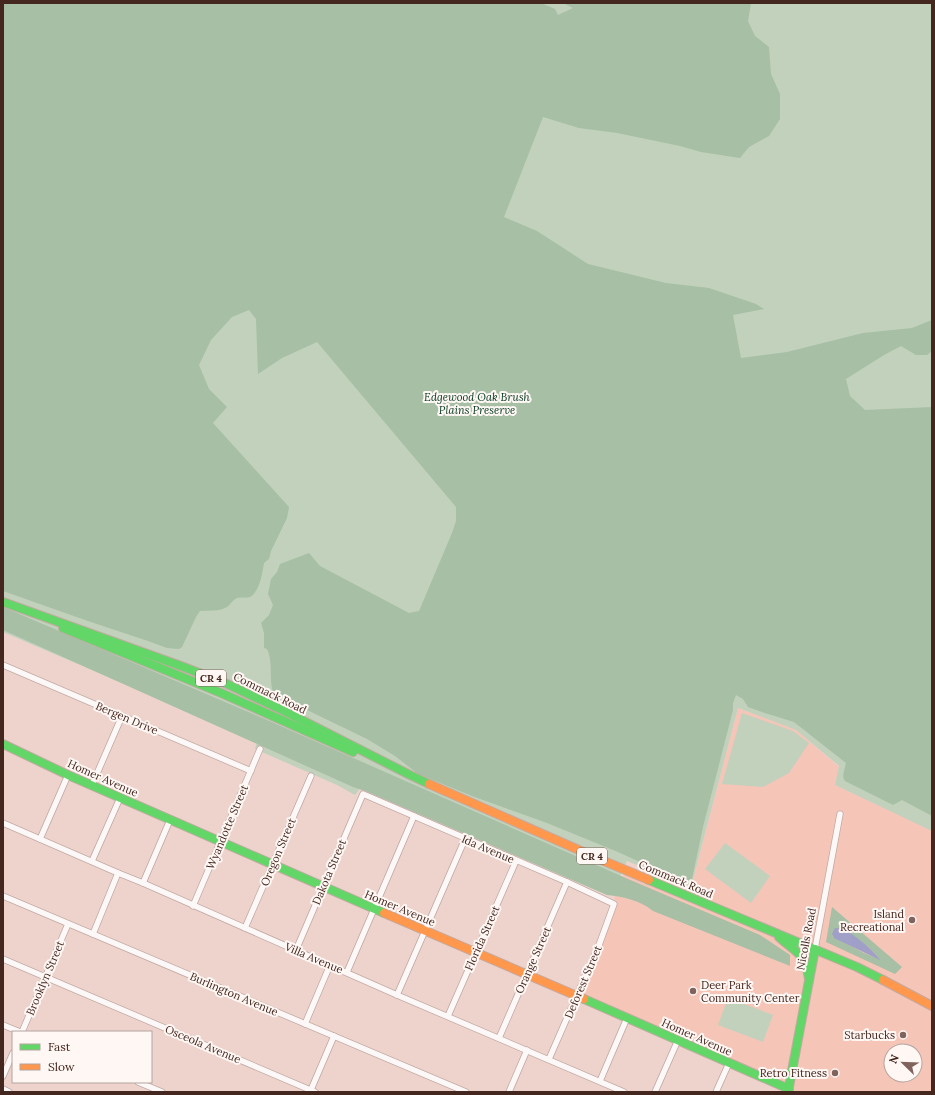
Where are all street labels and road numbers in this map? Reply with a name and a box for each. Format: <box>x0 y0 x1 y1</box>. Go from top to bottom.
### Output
street label: Commack Road <box>231 669 309 717</box>
road number: CR 4 <box>196 670 226 686</box>
street label: Bergen Drive <box>94 699 160 737</box>
street label: Homer Avenue <box>66 756 140 800</box>
street label: Wyandotte Street <box>203 782 251 871</box>
street label: Oregon Street <box>257 815 299 888</box>
street label: Ida Avenue <box>460 832 517 866</box>
street label: Dakota Street <box>309 836 349 907</box>
road number: CR 4 <box>577 848 607 864</box>
street label: Commack Road <box>637 857 716 901</box>
street label: Homer Avenue <box>362 887 438 929</box>
street label: Florida Street <box>461 903 503 973</box>
street label: Nicolls Road <box>793 906 819 971</box>
street label: Orange Street <box>512 924 554 996</box>
street label: Brooklyn Street <box>23 938 67 1017</box>
street label: Villa Avenue <box>282 939 345 977</box>
street label: Deforest Street <box>561 943 605 1021</box>
street label: Burlington Avenue <box>188 969 280 1019</box>
street label: Homer Avenue <box>660 1015 734 1059</box>
street label: Osceola Avenue <box>163 1022 243 1066</box>

